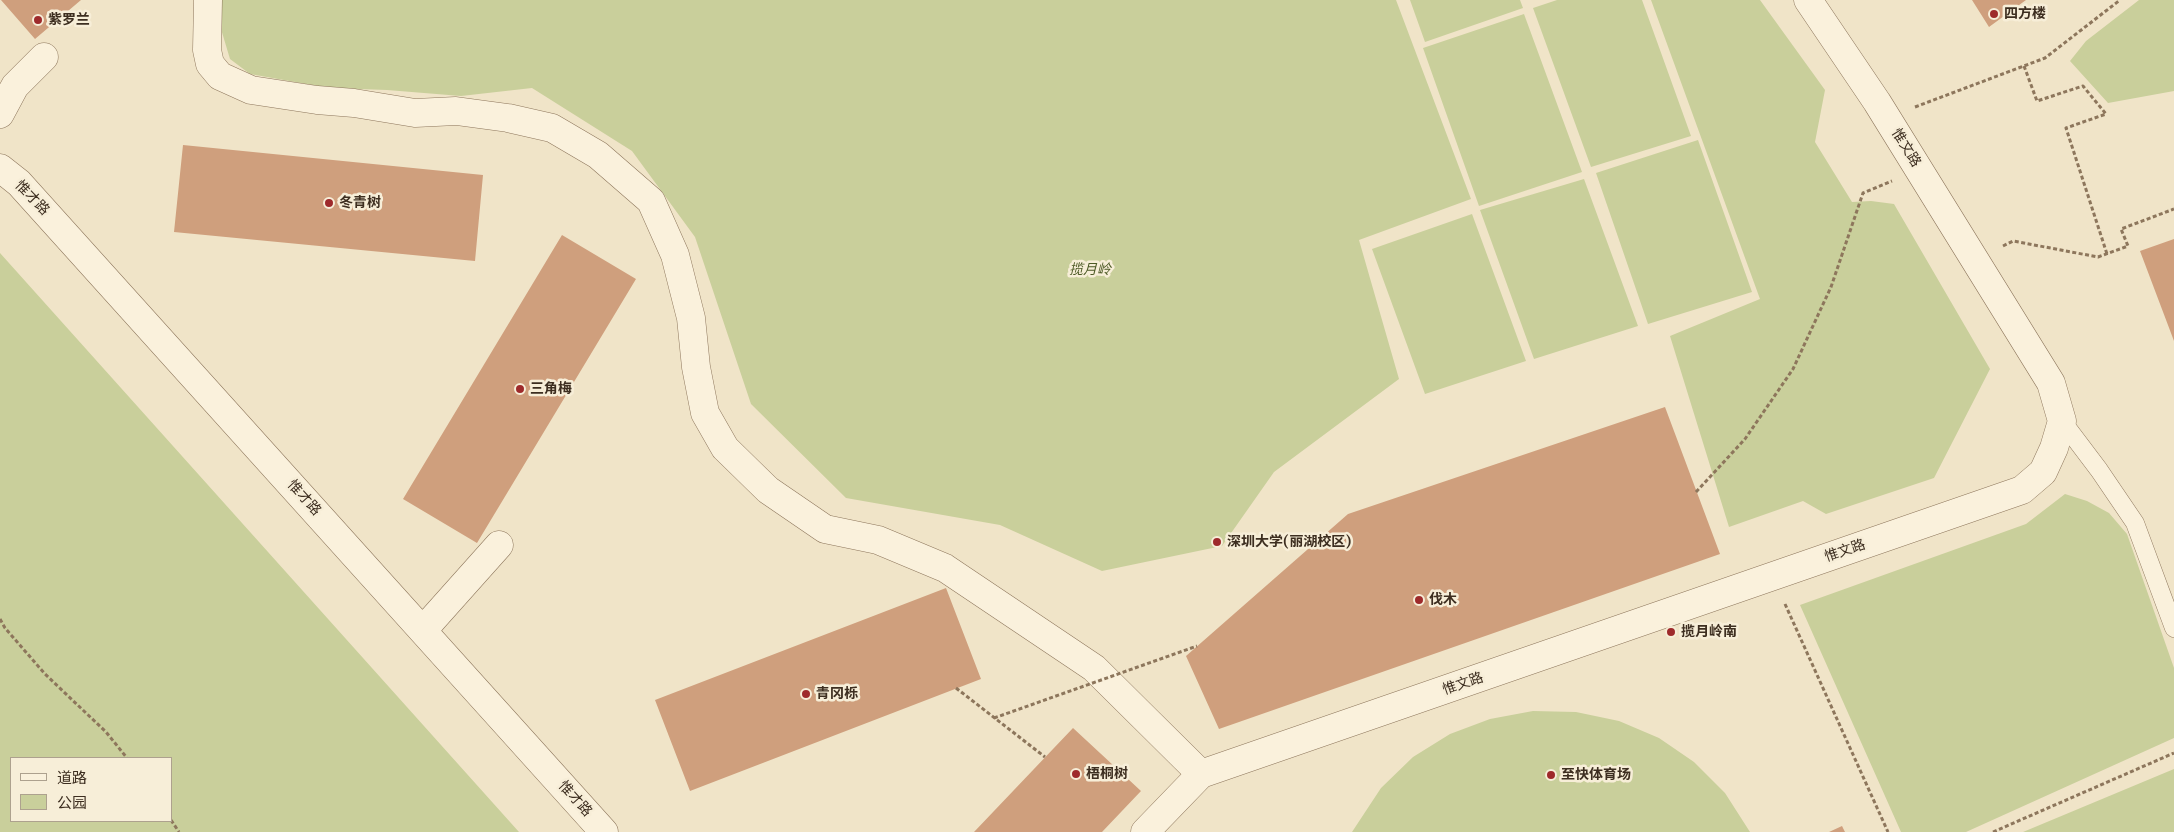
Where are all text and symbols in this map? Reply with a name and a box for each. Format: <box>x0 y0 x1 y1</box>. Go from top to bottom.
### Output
place label: 四方楼 <box>2004 6 2046 22</box>
marker: 四方楼 <box>1988 8 2000 20</box>
place label: 紫罗兰 <box>48 12 90 28</box>
marker: 紫罗兰 <box>32 14 44 26</box>
street label: 惟文路 <box>1888 126 1924 170</box>
street label: 惟才路 <box>11 177 53 219</box>
place label: 冬青树 <box>339 195 381 211</box>
marker: 冬青树 <box>323 197 335 209</box>
park label: 揽月岭 <box>1069 262 1111 278</box>
place label: 三角梅 <box>530 381 572 397</box>
marker: 三角梅 <box>514 383 526 395</box>
street label: 惟才路 <box>284 477 324 519</box>
place label: 深圳大学(丽湖校区) <box>1227 534 1351 550</box>
marker: 深圳大学(丽湖校区) <box>1211 536 1223 548</box>
street label: 惟文路 <box>1822 536 1868 566</box>
place label: 伐木 <box>1429 592 1457 608</box>
marker: 伐木 <box>1413 594 1425 606</box>
place label: 揽月岭南 <box>1681 624 1737 640</box>
marker: 揽月岭南 <box>1665 626 1677 638</box>
street label: 惟文路 <box>1440 669 1486 699</box>
place label: 青冈栎 <box>816 686 858 702</box>
marker: 青冈栎 <box>800 688 812 700</box>
legend <box>10 757 172 822</box>
place label: 梧桐树 <box>1086 766 1128 782</box>
place label: 至快体育场 <box>1561 767 1631 783</box>
text: 道路 <box>57 768 87 787</box>
marker: 梧桐树 <box>1070 768 1082 780</box>
marker: 至快体育场 <box>1545 769 1557 781</box>
street label: 惟才路 <box>555 778 595 820</box>
text: 公园 <box>57 793 87 812</box>

